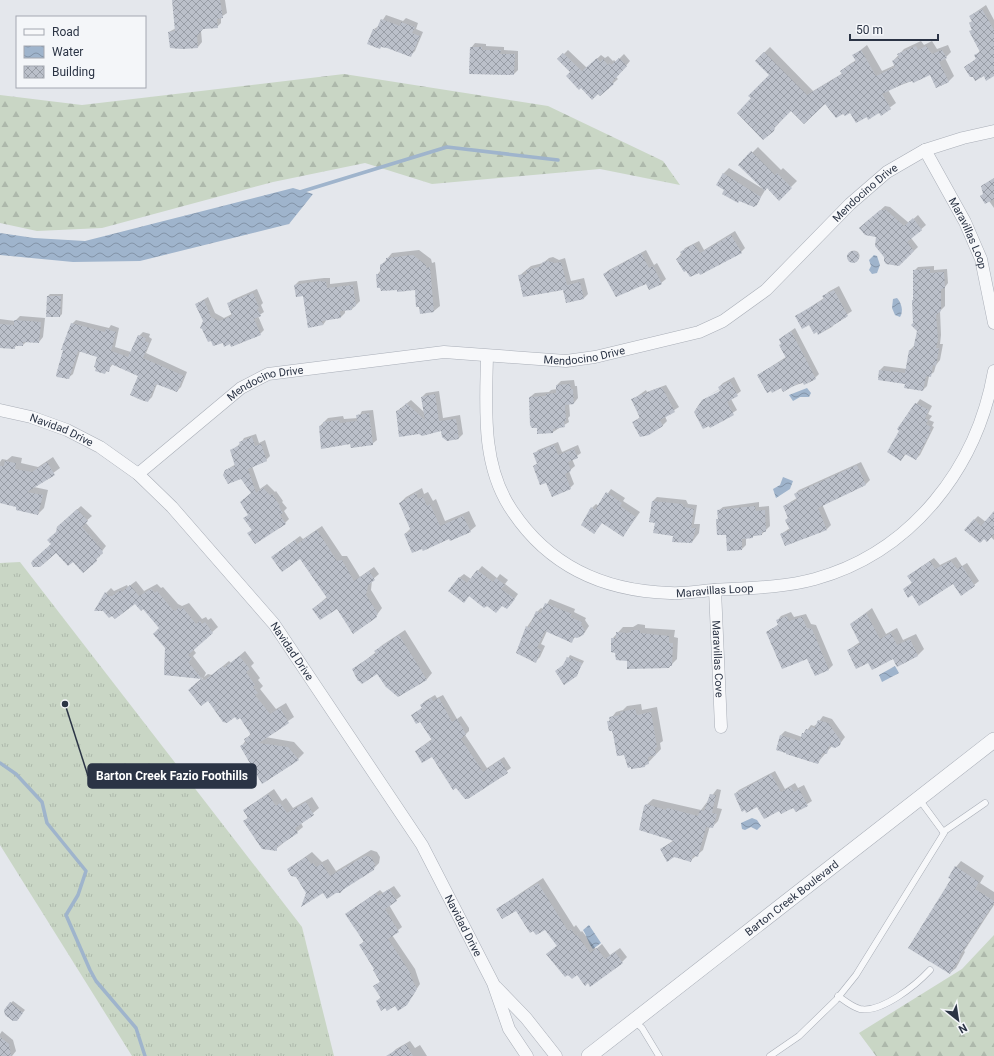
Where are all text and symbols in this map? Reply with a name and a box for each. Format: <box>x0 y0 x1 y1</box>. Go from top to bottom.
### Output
legend <box>16 16 146 88</box>
scale bar <box>850 16 938 42</box>
text: 50 m <box>856 23 883 37</box>
text: Road <box>52 25 80 39</box>
text: Water <box>52 45 83 59</box>
text: Building <box>52 65 95 79</box>
street label: Mendocino Drive <box>830 161 900 225</box>
street label: Maravillas Loop <box>946 195 989 270</box>
street label: Mendocino Drive <box>543 343 626 368</box>
street label: Mendocino Drive <box>224 363 304 403</box>
street label: Navidad Drive <box>28 411 96 449</box>
street label: Maravillas Loop <box>676 581 754 600</box>
street label: Navidad Drive <box>268 619 316 683</box>
street label: Maravillas Cove <box>710 620 726 698</box>
callout: Barton Creek Fazio Foothills <box>88 764 256 788</box>
text: Barton Creek Fazio Foothills <box>96 769 248 783</box>
street label: Barton Creek Boulevard <box>742 857 841 938</box>
street label: Navidad Drive <box>442 893 485 959</box>
north arrow <box>938 1000 978 1040</box>
text: N <box>956 1021 969 1036</box>

